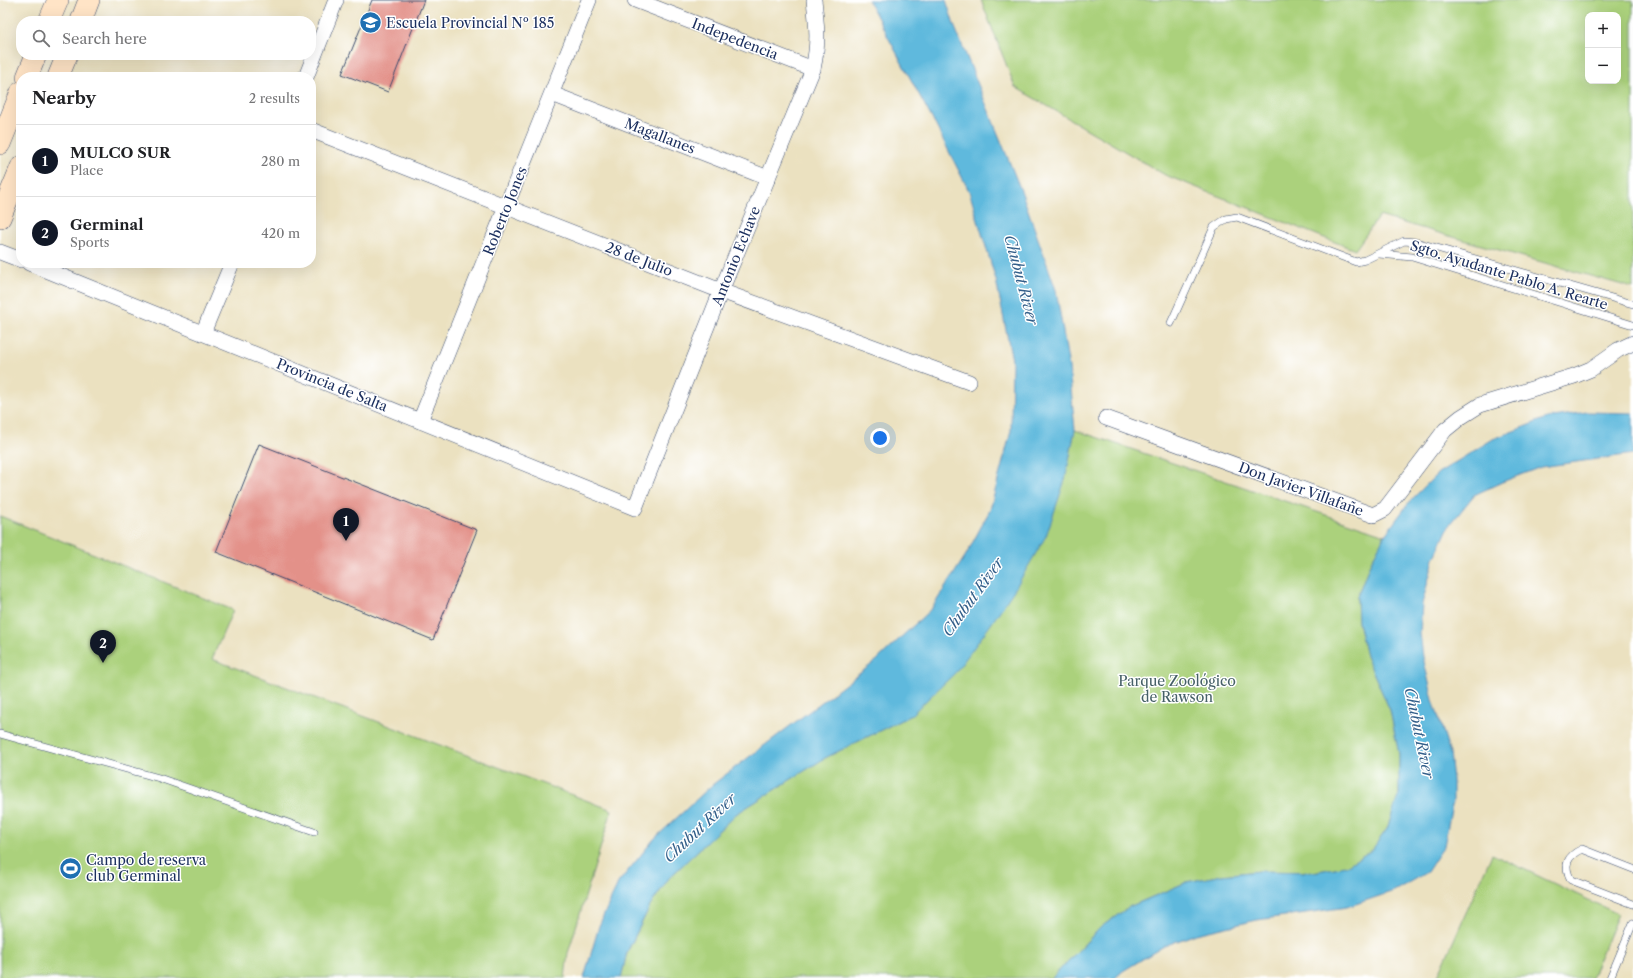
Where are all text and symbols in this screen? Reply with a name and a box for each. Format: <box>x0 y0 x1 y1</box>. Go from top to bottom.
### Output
school or university icon: Escuela Provincial Nº 185 <box>358 10 384 36</box>
map controls <box>1585 12 1621 84</box>
button: + <box>1585 12 1621 48</box>
place label: Escuela Provincial Nº 185 <box>386 14 554 32</box>
street label: Indepedencia <box>689 14 781 64</box>
search box <box>16 16 316 60</box>
icon: search <box>30 27 52 49</box>
text: Search here <box>62 29 147 48</box>
button: − <box>1585 48 1621 84</box>
text: Nearby <box>32 88 96 108</box>
text: 2 results <box>249 90 300 106</box>
street label: Magallanes <box>622 114 698 158</box>
text: MULCO SUR <box>70 143 171 162</box>
text: 1 <box>42 153 48 169</box>
text: 280 m <box>261 153 300 169</box>
text: Place <box>70 162 103 178</box>
street label: Roberto Jones <box>479 164 531 258</box>
street label: Antonio Echave <box>707 203 764 309</box>
text: Germinal <box>70 215 144 234</box>
text: 2 <box>41 225 49 241</box>
text: 420 m <box>261 225 300 241</box>
water label: Chubut River <box>1000 233 1043 328</box>
text: Sports <box>70 234 109 250</box>
street label: Sgto. Ayudante Pablo A. Rearte <box>1408 236 1610 314</box>
street label: 28 de Julio <box>603 238 675 280</box>
street label: Provincia de Salta <box>274 354 391 416</box>
your location <box>870 428 890 448</box>
street label: Don Javier Villafañe <box>1236 458 1366 520</box>
pin: 1 <box>333 508 359 541</box>
water label: Chubut River <box>938 553 1008 640</box>
pin: 2 <box>90 630 116 663</box>
park label: Parque Zoológico de Rawson <box>1118 672 1236 706</box>
water label: Chubut River <box>1401 686 1439 781</box>
water label: Chubut River <box>659 788 741 866</box>
place label: Campo de reserva club Germinal <box>86 851 207 885</box>
sports icon: Campo de reserva club Germinal <box>58 855 84 881</box>

